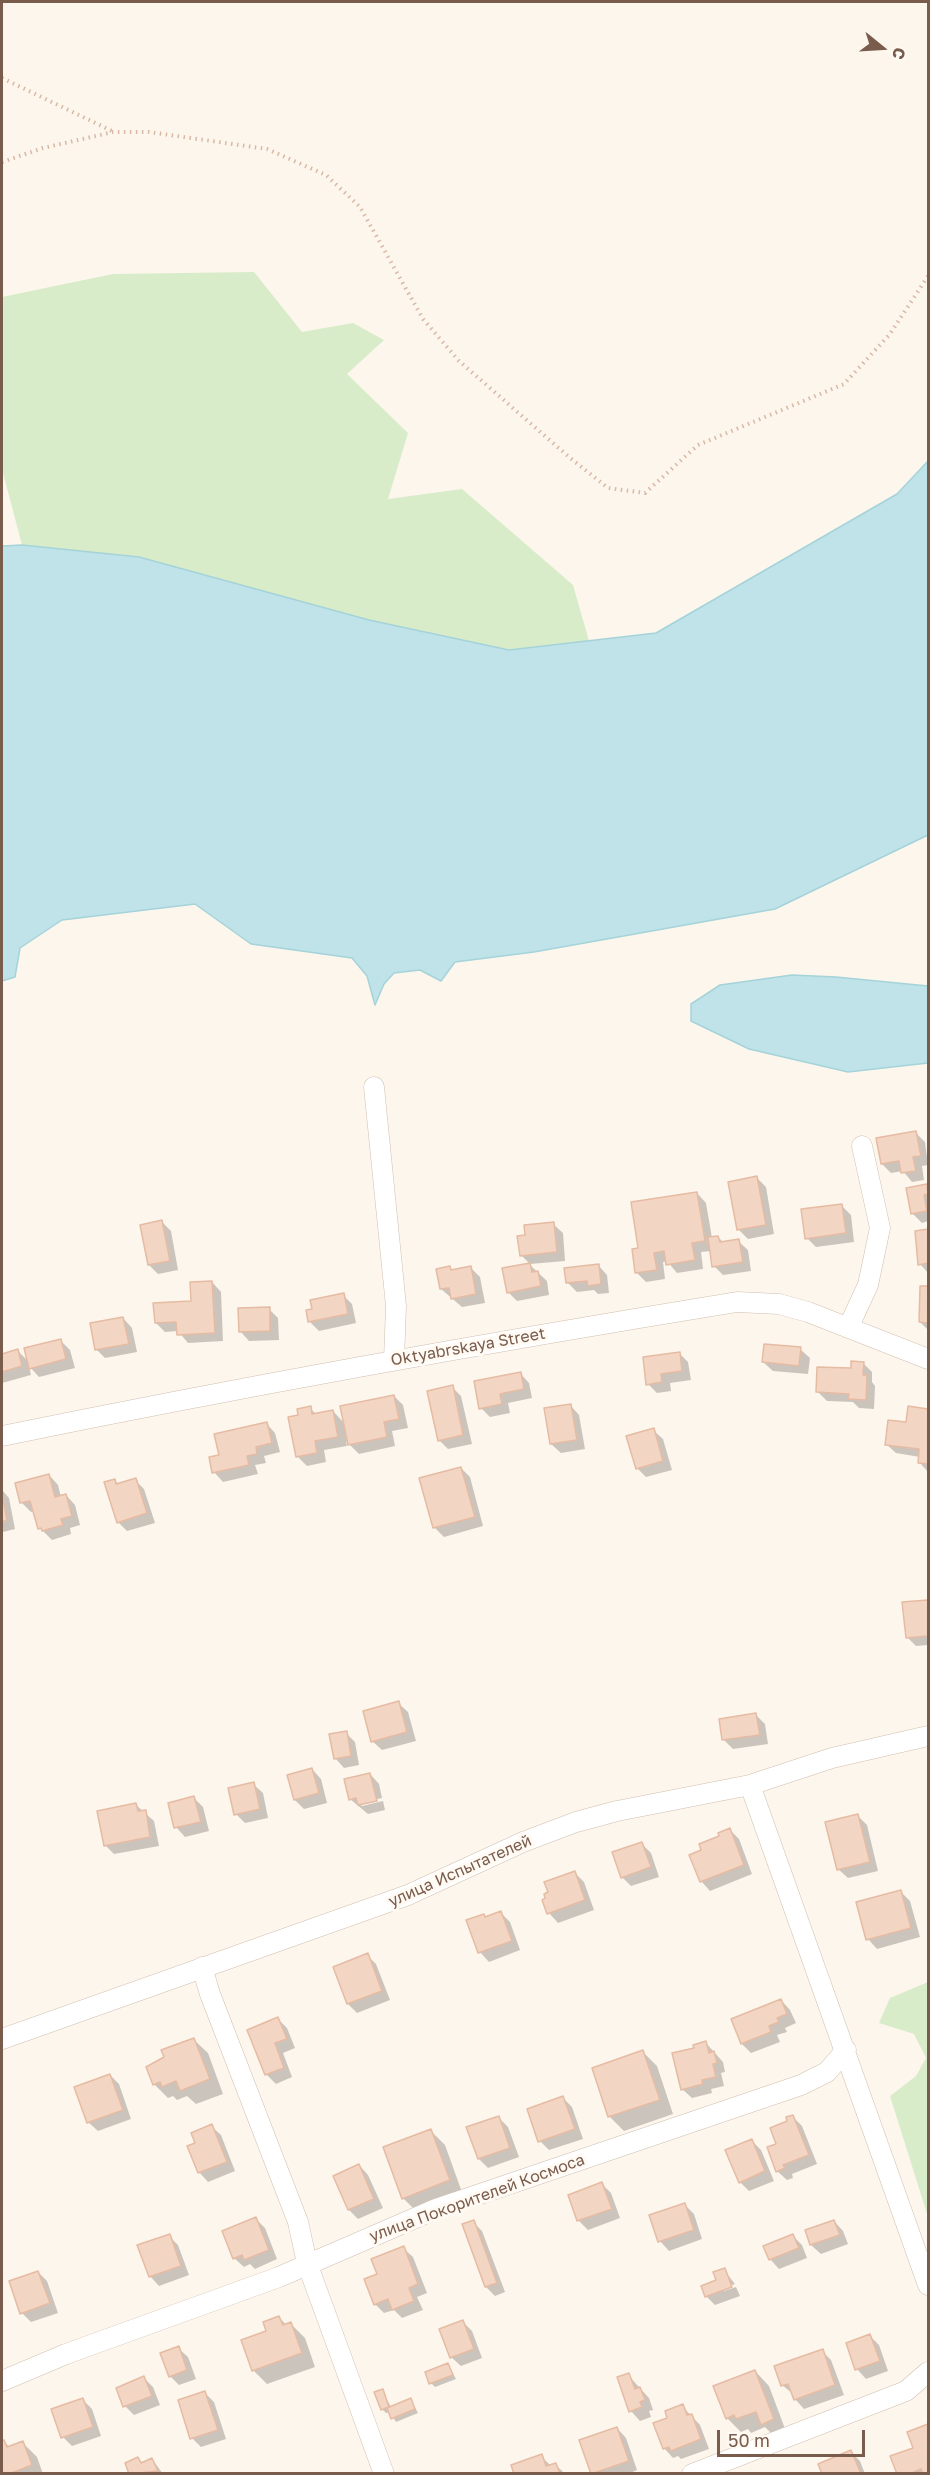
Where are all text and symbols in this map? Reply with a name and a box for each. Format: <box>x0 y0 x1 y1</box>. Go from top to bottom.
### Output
north arrow <box>852 18 912 78</box>
text: С <box>888 45 910 62</box>
street label: Oktyabrskaya Street <box>389 1324 547 1370</box>
street label: улица Испытателей <box>385 1831 535 1911</box>
street label: улица Покорителей Космоса <box>367 2150 587 2246</box>
scale bar <box>720 2418 868 2456</box>
text: 50 m <box>728 2429 770 2451</box>

